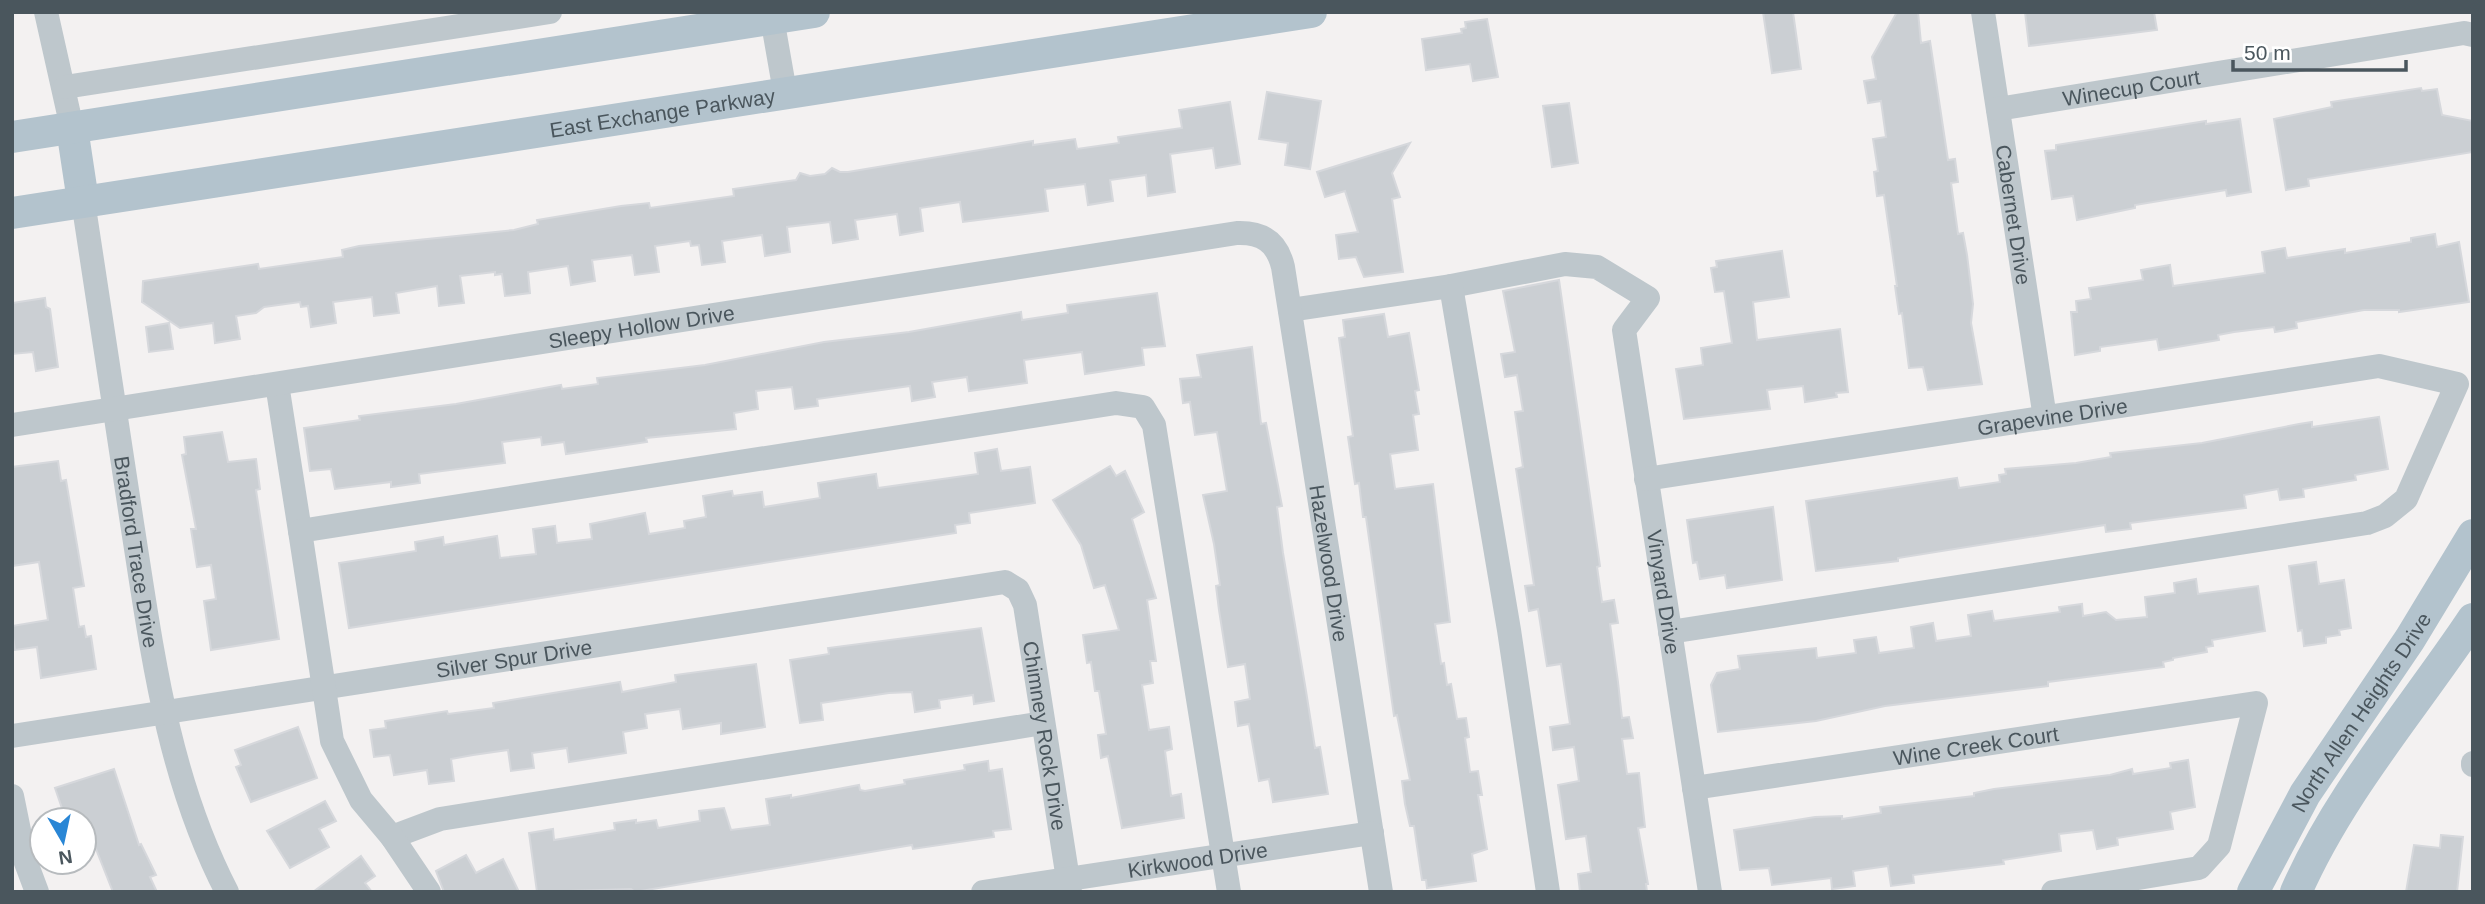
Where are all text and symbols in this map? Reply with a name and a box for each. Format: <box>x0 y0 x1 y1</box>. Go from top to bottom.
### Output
scale bar <box>2233 28 2406 72</box>
text: 50 m <box>2244 41 2291 64</box>
street label: Winecup Court <box>2061 65 2202 110</box>
street label: East Exchange Parkway <box>548 84 777 141</box>
street label: Cabernet Drive <box>1992 143 2036 286</box>
street label: Sleepy Hollow Drive <box>547 300 736 352</box>
street label: Grapevine Drive <box>1975 393 2129 439</box>
street label: Bradford Trace Drive <box>111 454 163 650</box>
street label: Hazelwood Drive <box>1306 483 1353 643</box>
street label: Vinyard Drive <box>1643 528 1685 656</box>
street label: North Allen Heights Drive <box>2286 608 2435 816</box>
street label: Silver Spur Drive <box>434 635 594 682</box>
street label: Chimney Rock Drive <box>1019 639 1072 832</box>
street label: Wine Creek Court <box>1892 721 2060 769</box>
north arrow <box>28 806 98 876</box>
street label: Kirkwood Drive <box>1126 837 1269 881</box>
text: N <box>57 846 74 869</box>

